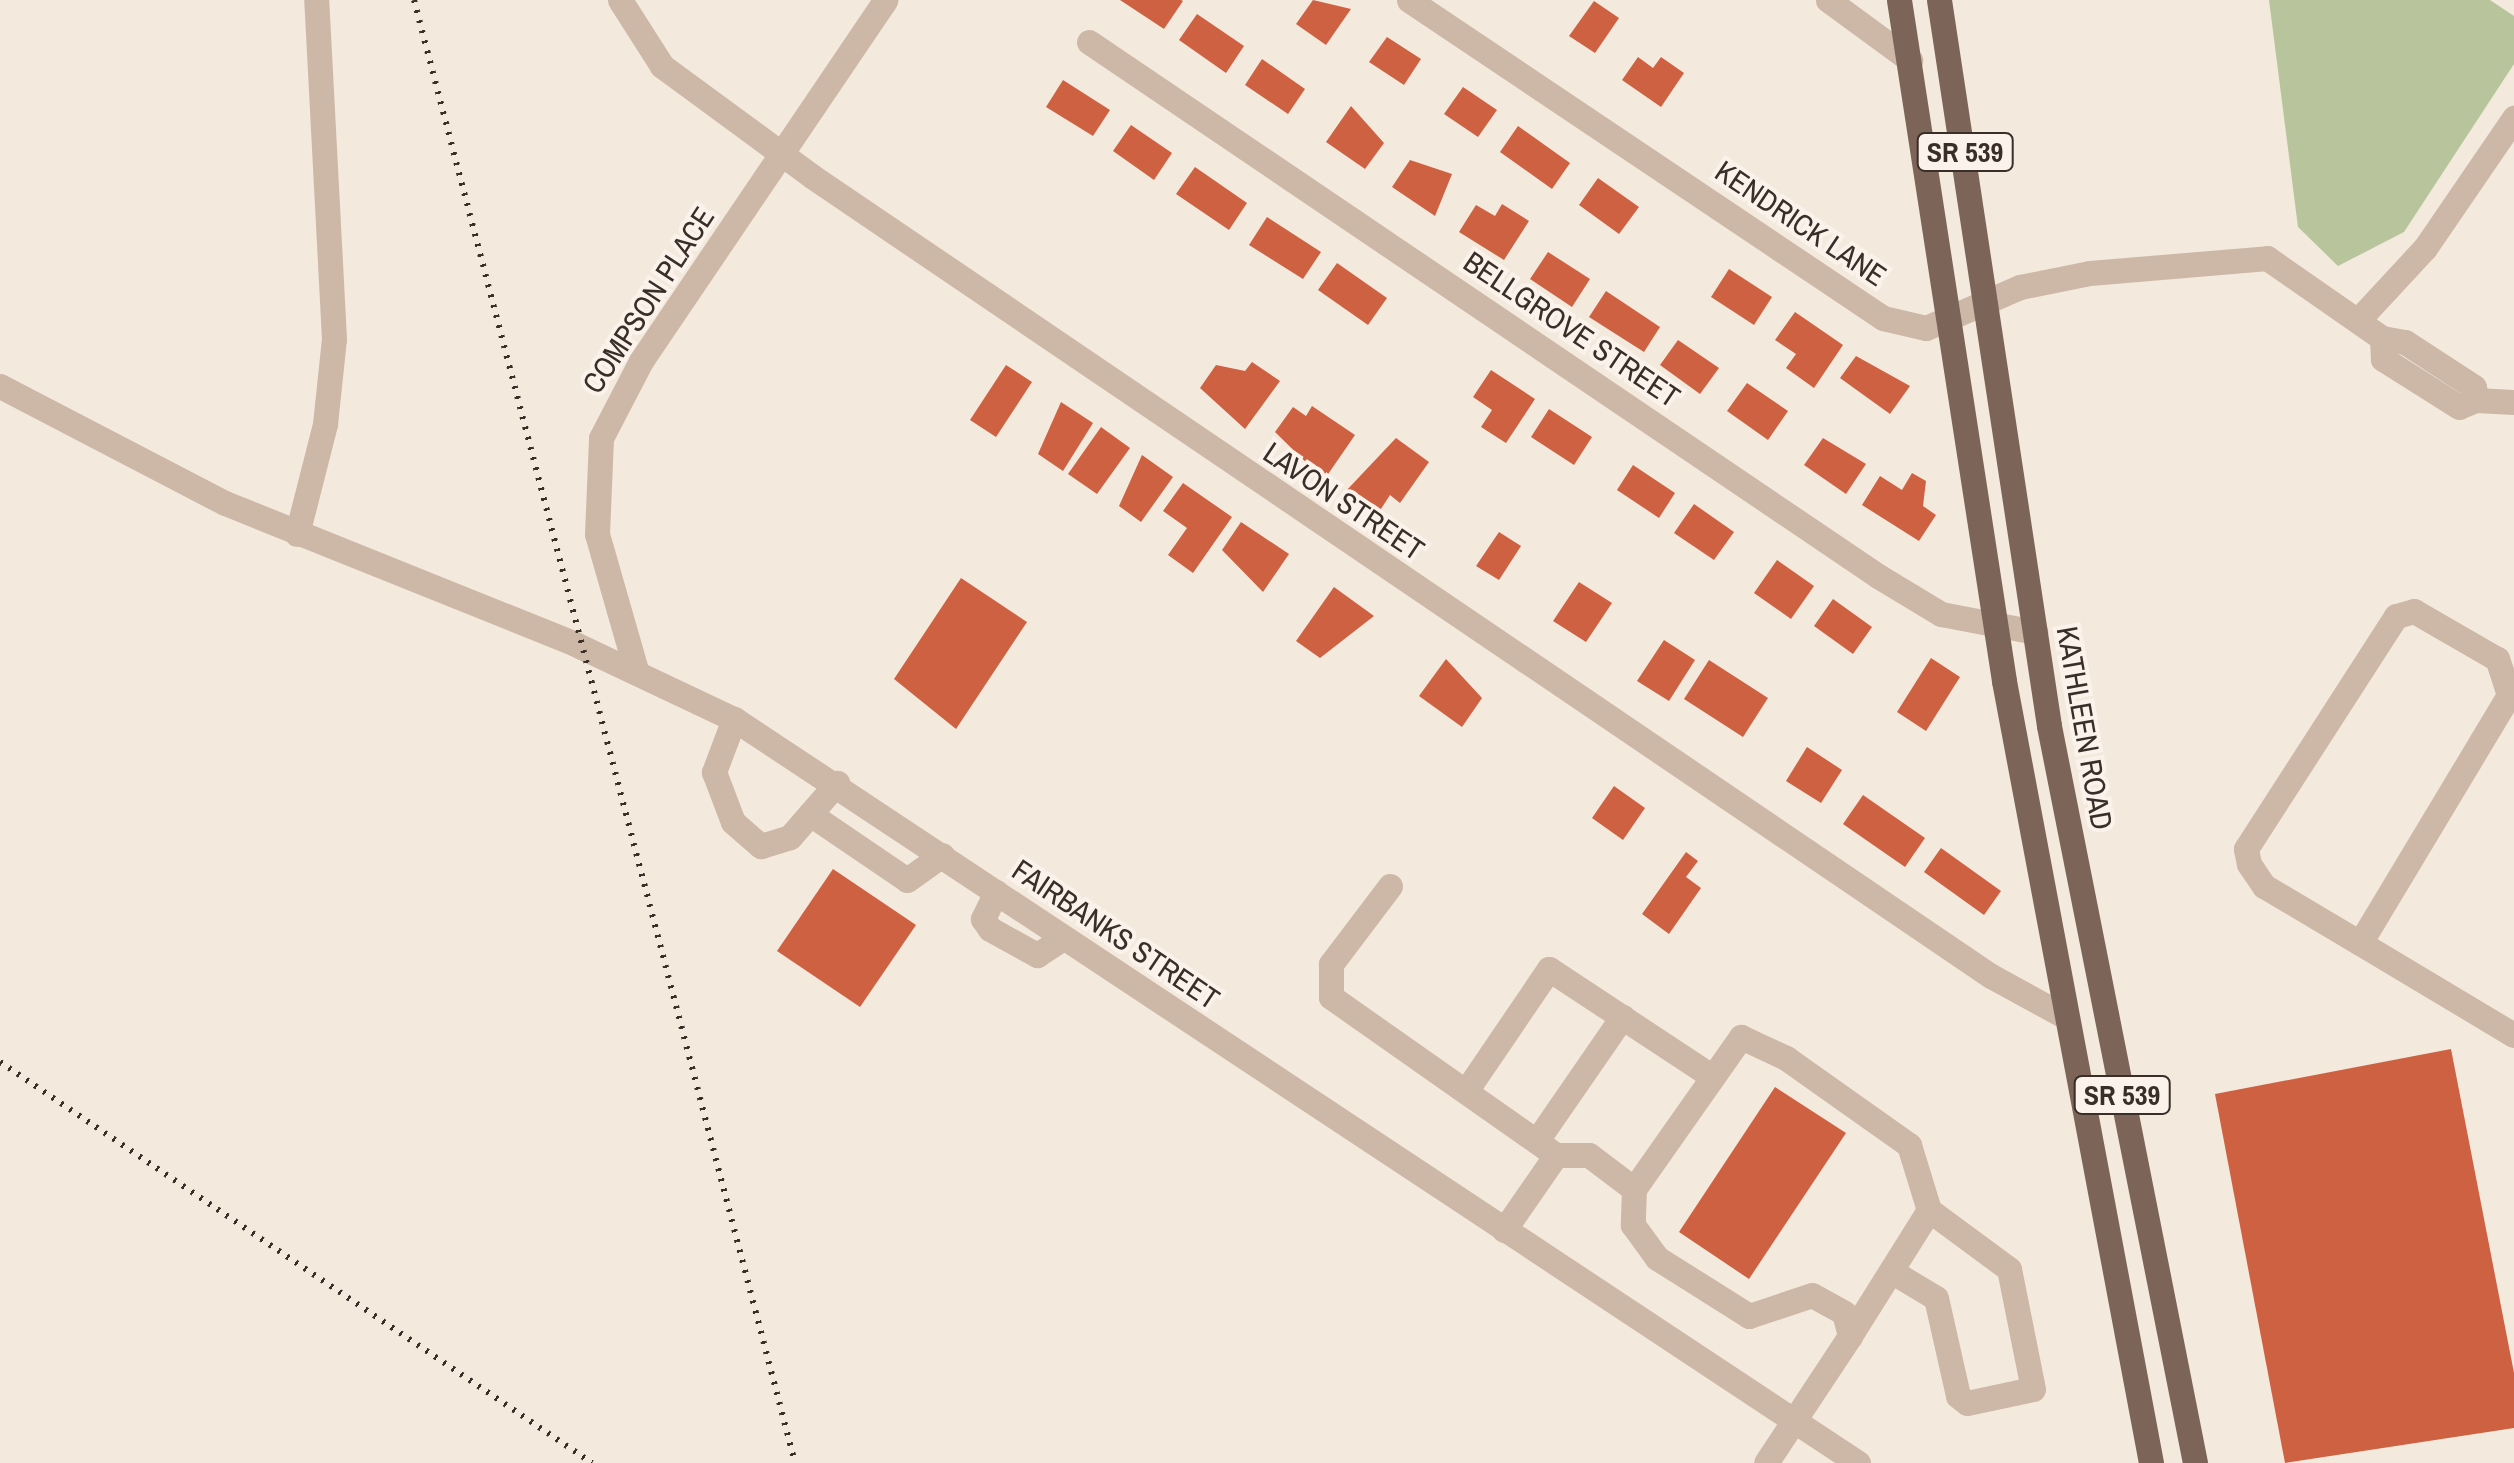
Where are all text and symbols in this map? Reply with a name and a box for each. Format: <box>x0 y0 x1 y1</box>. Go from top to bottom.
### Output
road number: SR 539 <box>1915 129 2015 175</box>
street label: KENDRICK LANE <box>1709 153 1893 293</box>
street label: COMPSON PLACE <box>574 200 722 400</box>
street label: BELLGROVE STREET <box>1457 243 1687 415</box>
street label: LAVON STREET <box>1257 434 1431 568</box>
street label: KATHLEEN ROAD <box>2049 623 2121 833</box>
street label: FAIRBANKS STREET <box>1006 851 1226 1017</box>
road number: SR 539 <box>2072 1072 2172 1118</box>

